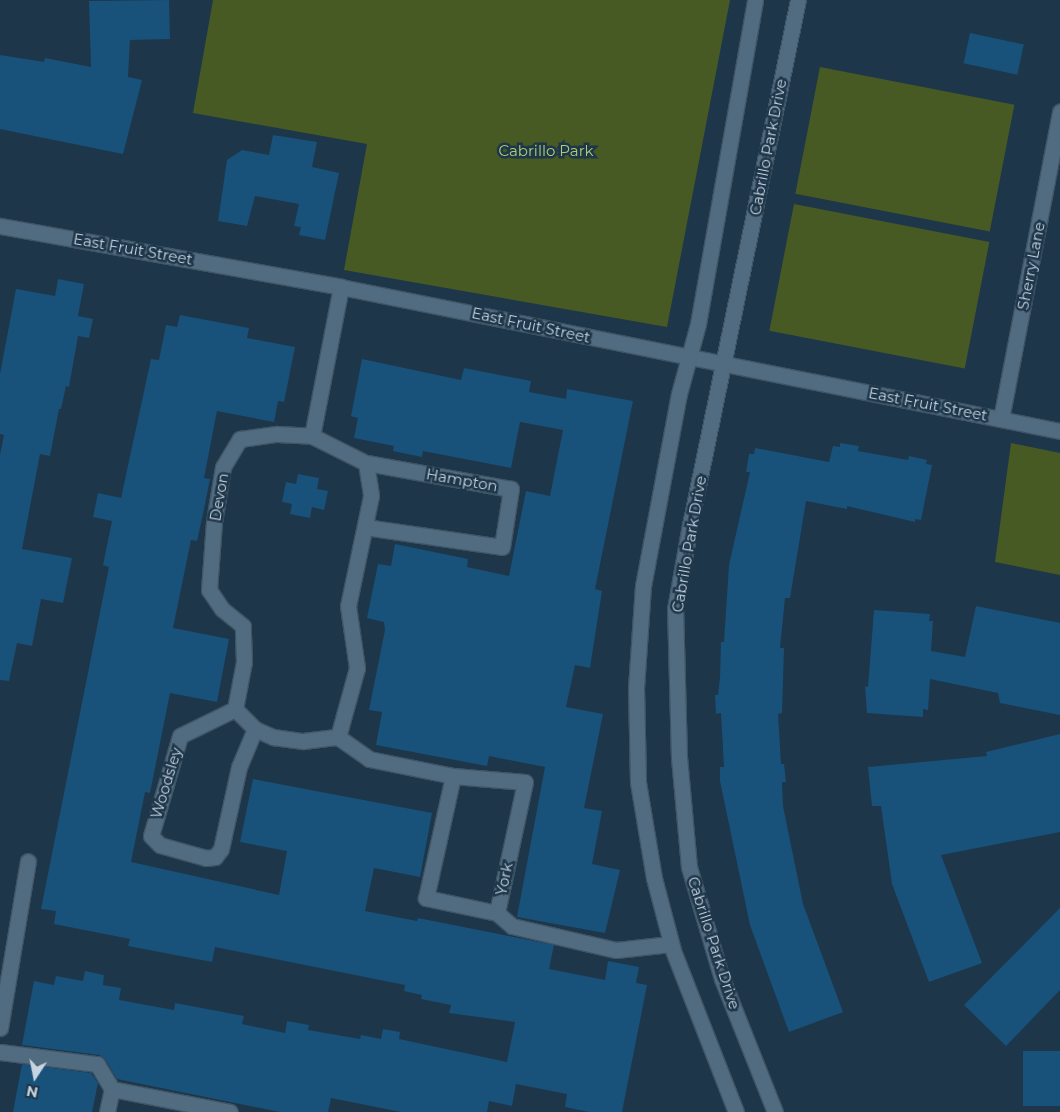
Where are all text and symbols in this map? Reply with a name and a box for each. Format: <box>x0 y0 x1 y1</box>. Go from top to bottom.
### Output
street label: Cabrillo Park Drive <box>746 77 790 217</box>
park label: Cabrillo Park <box>498 142 594 160</box>
street label: Sherry Lane <box>1014 221 1048 311</box>
street label: East Fruit Street <box>72 230 194 268</box>
street label: East Fruit Street <box>470 304 592 346</box>
street label: East Fruit Street <box>867 384 989 424</box>
street label: Hampton <box>425 465 499 495</box>
street label: Devon <box>206 471 232 523</box>
street label: Cabrillo Park Drive <box>668 474 710 614</box>
street label: Woodsley <box>147 745 185 821</box>
street label: York <box>492 861 516 897</box>
street label: Cabrillo Park Drive <box>684 874 744 1012</box>
north arrow <box>10 1052 60 1102</box>
text: N <box>25 1082 39 1102</box>

